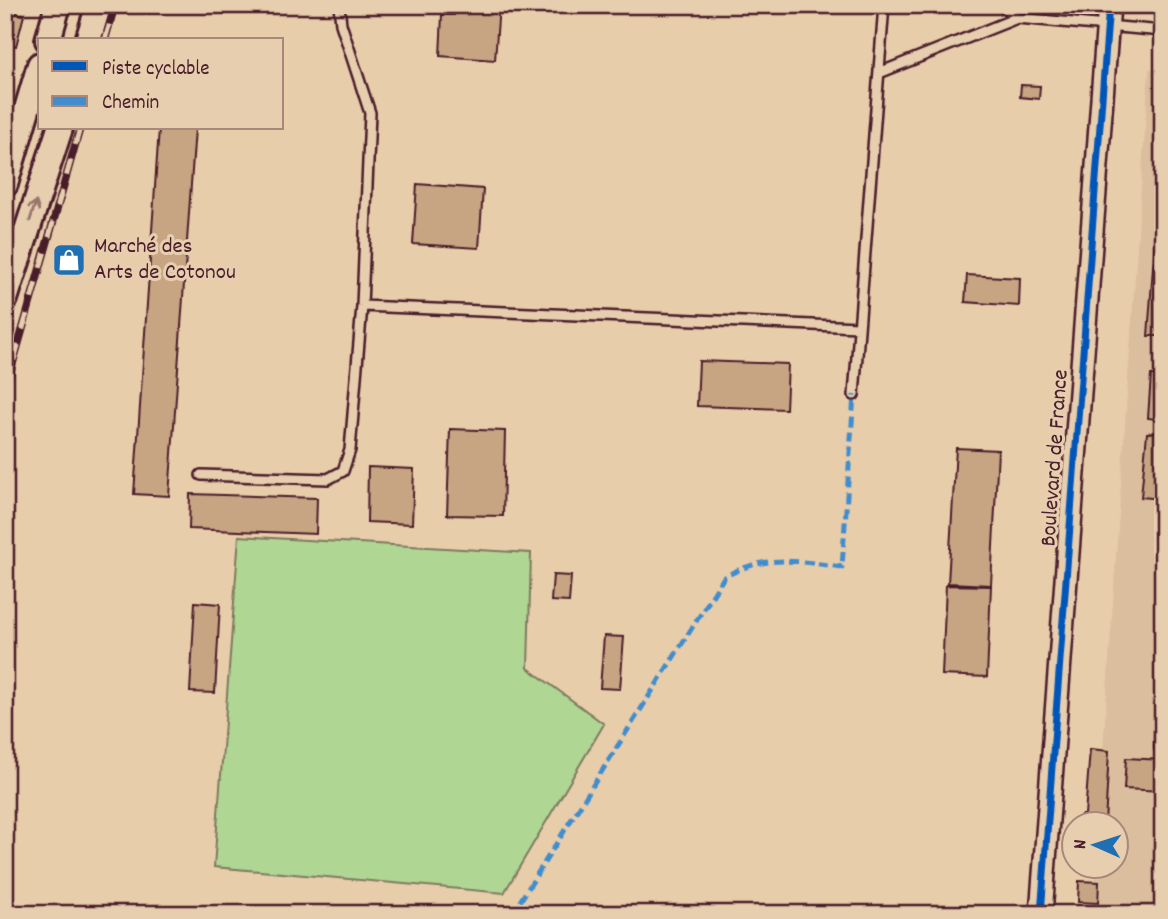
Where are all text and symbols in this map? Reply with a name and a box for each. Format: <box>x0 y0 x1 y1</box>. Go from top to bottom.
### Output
legend <box>38 38 284 130</box>
text: Piste cyclable <box>102 55 210 85</box>
text: Chemin <box>102 89 159 119</box>
one-way arrow <box>28 200 41 222</box>
place label: Marché des Arts de Cotonou <box>94 231 236 290</box>
shop icon: Marché des Arts de Cotonou <box>50 241 88 279</box>
street label: Boulevard de France <box>1033 368 1079 548</box>
north arrow <box>1060 810 1130 880</box>
text: N <box>1068 839 1095 850</box>

